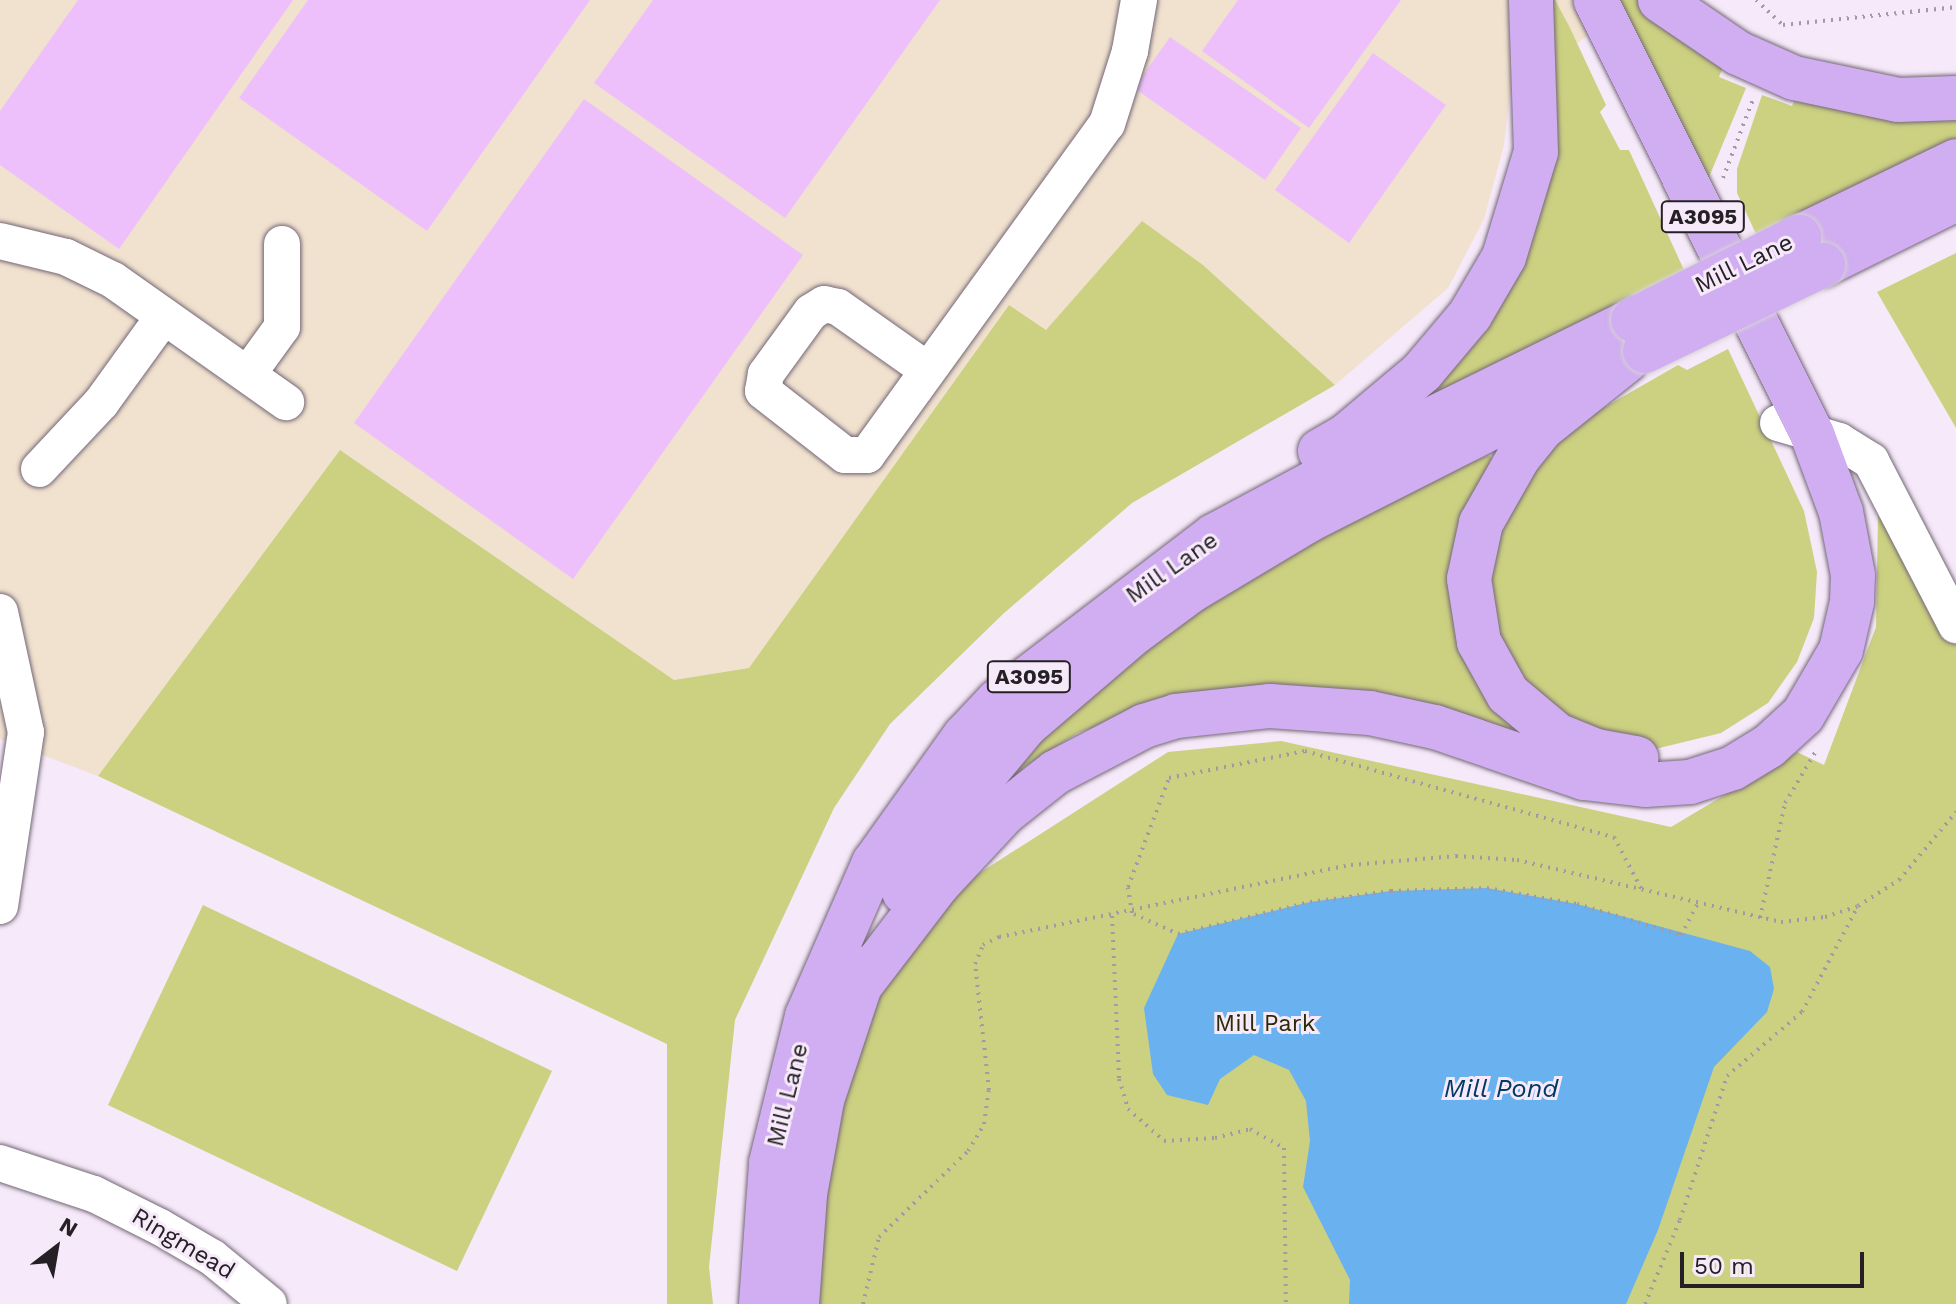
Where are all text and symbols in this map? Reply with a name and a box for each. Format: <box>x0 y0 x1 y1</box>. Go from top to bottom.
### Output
road number: A3095 <box>1659 199 1747 235</box>
street label: Mill Lane <box>1690 228 1798 300</box>
street label: Mill Lane <box>1120 526 1224 610</box>
road number: A3095 <box>985 659 1073 695</box>
park label: Mill Park <box>1214 1010 1316 1038</box>
street label: Mill Lane <box>761 1040 815 1150</box>
water label: Mill Pond <box>1443 1073 1559 1105</box>
street label: Ringmead <box>126 1202 240 1286</box>
north arrow <box>16 1208 96 1288</box>
text: N <box>55 1212 82 1242</box>
scale bar <box>1684 1236 1868 1286</box>
text: 50 m <box>1694 1252 1754 1280</box>

